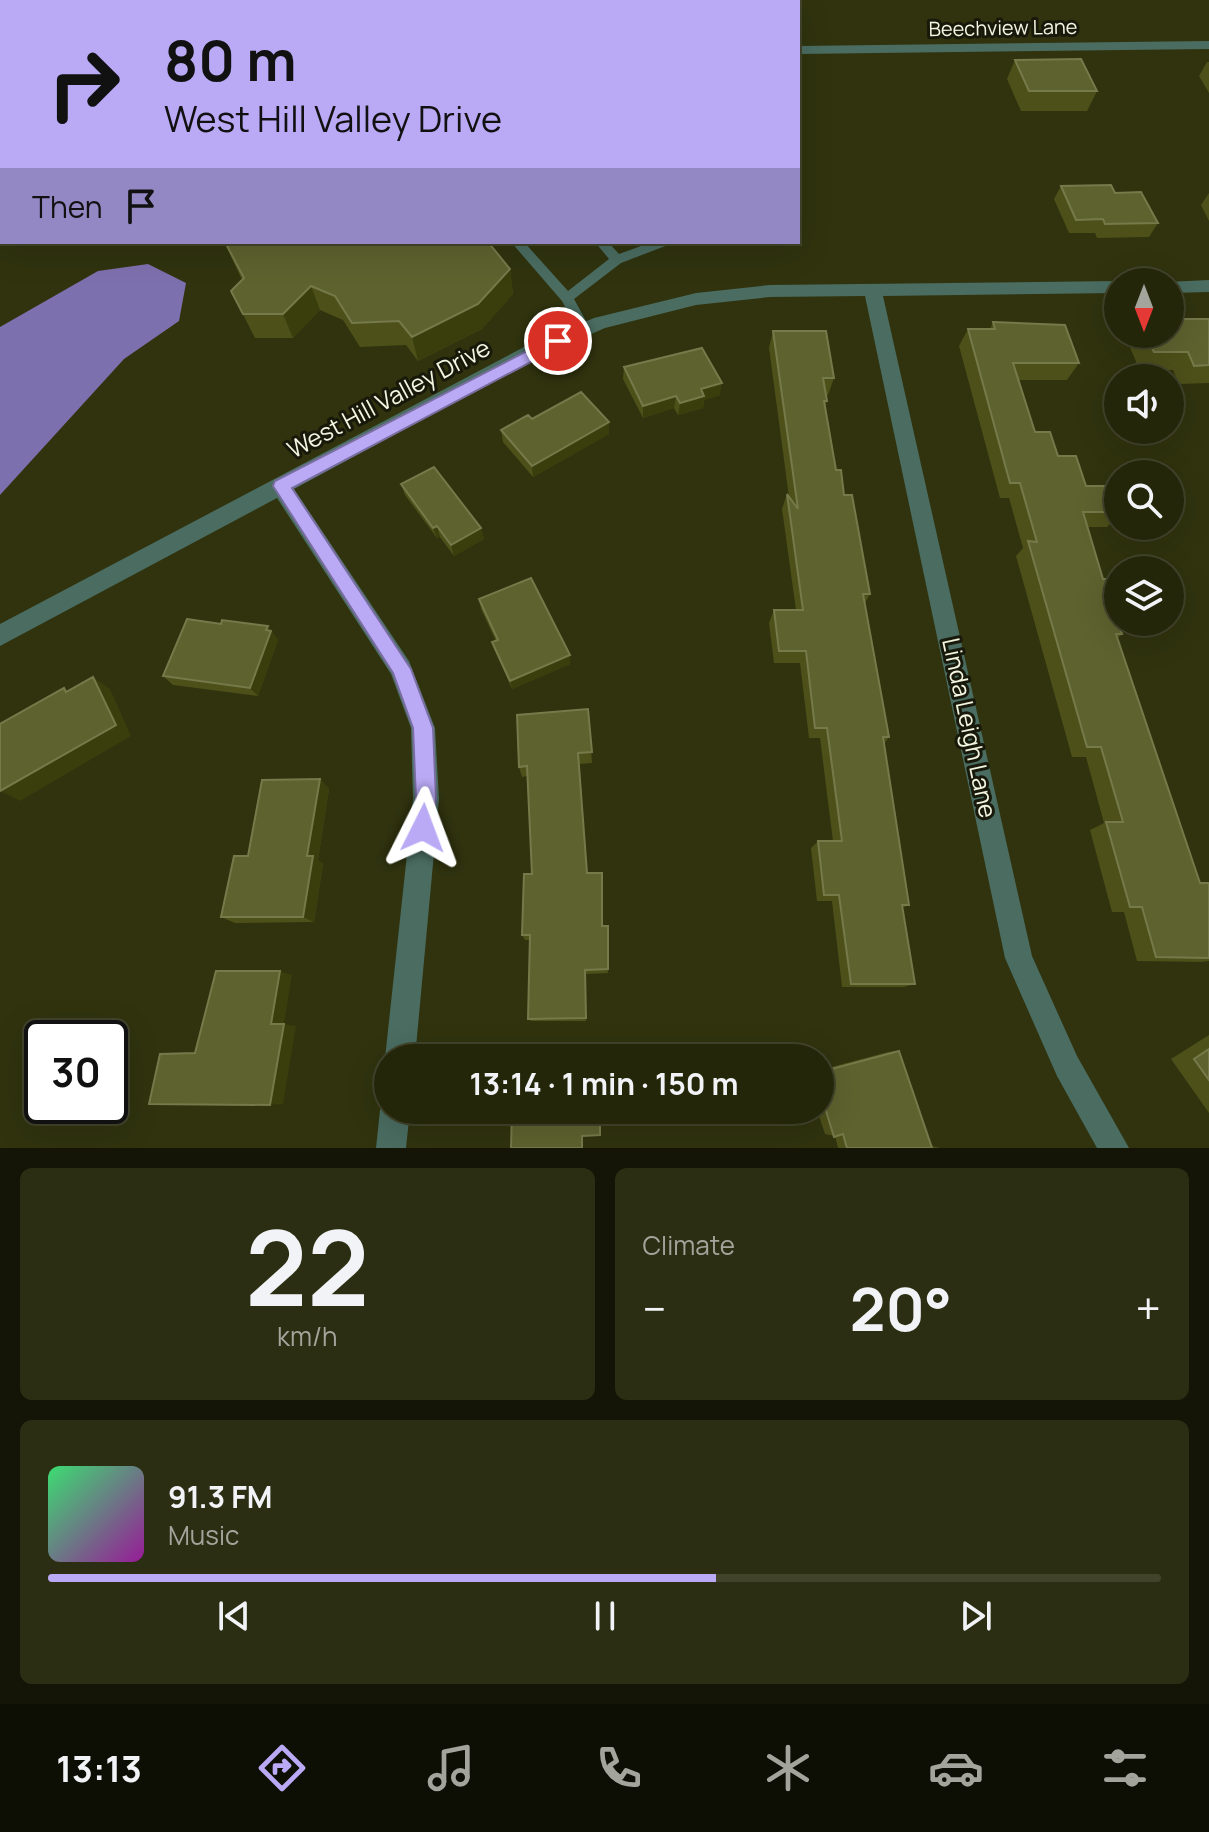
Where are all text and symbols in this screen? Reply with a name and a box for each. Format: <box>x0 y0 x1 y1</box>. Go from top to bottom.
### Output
street label: Beechview Lane <box>928 13 1078 42</box>
text: 80 m <box>164 21 297 98</box>
icon: right <box>32 32 136 136</box>
text: West Hill Valley Drive <box>164 94 502 143</box>
icon: arrive <box>119 184 163 228</box>
text: Then <box>32 186 103 227</box>
north arrow <box>1104 268 1184 348</box>
map controls <box>1104 268 1184 636</box>
pin <box>524 307 592 375</box>
icon: arrive <box>536 319 580 363</box>
street label: West Hill Valley Drive <box>281 330 496 465</box>
button: sound <box>1104 364 1184 444</box>
button: search <box>1104 460 1184 540</box>
button: layers <box>1104 556 1184 636</box>
street label: Linda Leigh Lane <box>935 635 1006 821</box>
position arrow <box>381 786 465 870</box>
speed limit sign: 30 <box>24 1020 128 1124</box>
text: 13:14 · 1 min · 150 m <box>470 1063 738 1104</box>
text: 22 <box>245 1195 369 1337</box>
text: Climate <box>643 1227 735 1263</box>
text: 20° <box>850 1267 952 1349</box>
text: − <box>643 1278 666 1338</box>
text: + <box>1136 1278 1161 1338</box>
text: km/h <box>277 1318 337 1354</box>
text: 91.3 FM <box>168 1476 273 1517</box>
text: Music <box>168 1517 239 1553</box>
icon: previous <box>212 1594 256 1638</box>
icon: pause <box>583 1594 627 1638</box>
icon: next <box>954 1594 998 1638</box>
icon: directions <box>254 1740 310 1796</box>
icon: music <box>423 1740 479 1796</box>
icon: phone <box>591 1740 647 1796</box>
icon: climate <box>760 1740 816 1796</box>
icon: car <box>928 1740 984 1796</box>
icon: filters <box>1097 1740 1153 1796</box>
text: 13:13 <box>56 1744 142 1793</box>

